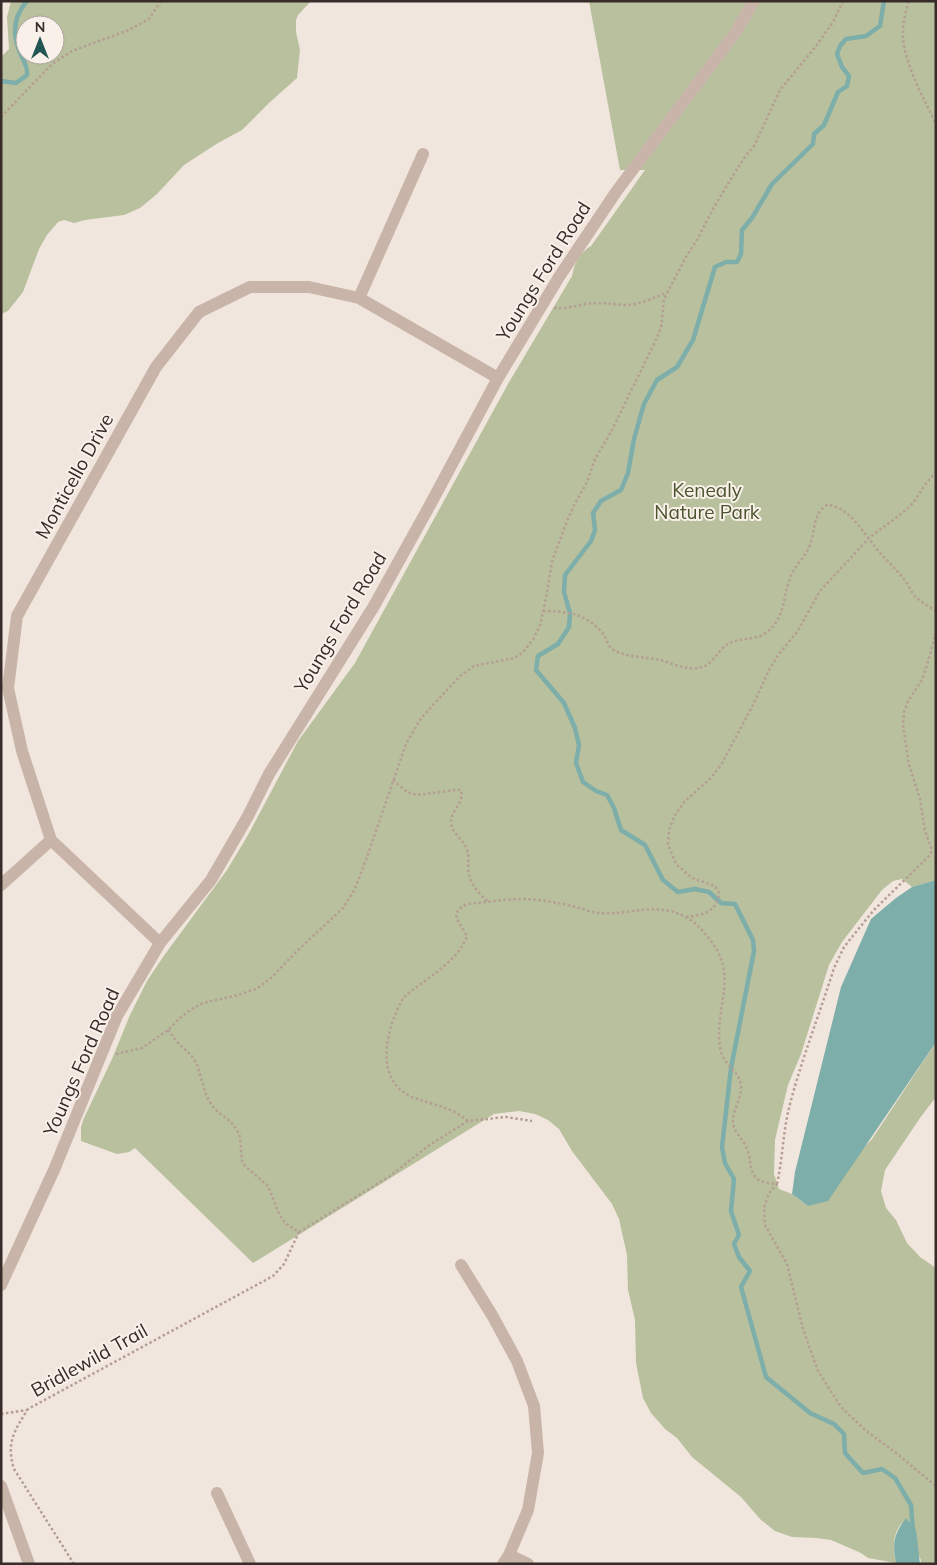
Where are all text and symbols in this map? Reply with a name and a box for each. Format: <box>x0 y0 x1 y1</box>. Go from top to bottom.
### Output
north arrow <box>15 15 65 65</box>
text: N <box>35 18 45 36</box>
street label: Youngs Ford Road <box>490 197 595 346</box>
street label: Monticello Drive <box>30 409 118 543</box>
park label: Kenealy Nature Park <box>654 478 760 524</box>
street label: Youngs Ford Road <box>288 547 391 697</box>
street label: Youngs Ford Road <box>37 984 124 1141</box>
street label: Bridlewild Trail <box>26 1318 152 1402</box>

